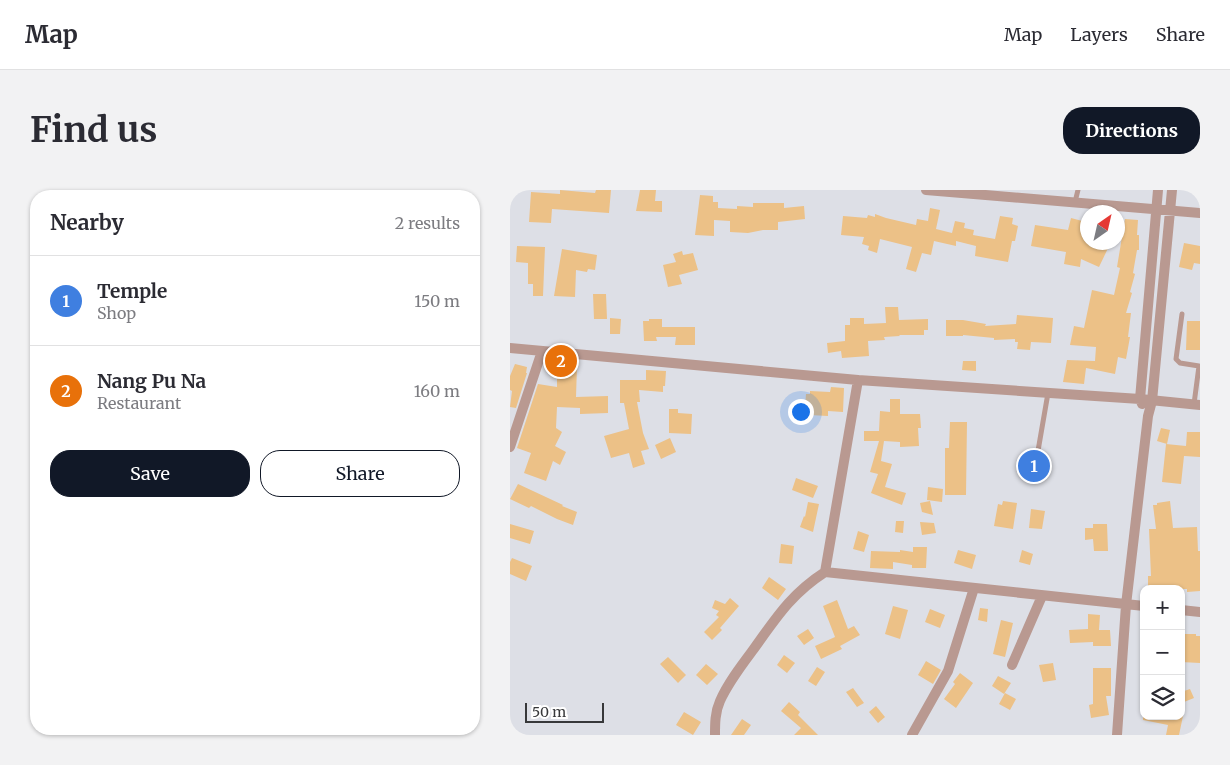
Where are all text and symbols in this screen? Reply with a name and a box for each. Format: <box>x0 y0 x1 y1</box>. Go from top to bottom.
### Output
text: Map <box>25 19 78 50</box>
text: Map <box>1004 23 1042 46</box>
text: Layers <box>1070 23 1128 46</box>
text: Share <box>1156 23 1205 46</box>
button: Directions <box>1063 107 1200 154</box>
text: Find us <box>30 108 157 152</box>
north arrow <box>1080 205 1125 250</box>
text: Nearby <box>50 209 124 236</box>
text: 2 results <box>395 213 460 233</box>
text: Temple <box>97 279 167 303</box>
text: 1 <box>62 291 70 311</box>
text: 150 m <box>414 291 460 311</box>
text: Shop <box>97 303 136 323</box>
pin: 2 <box>545 342 577 380</box>
text: Nang Pu Na <box>97 369 206 393</box>
text: 2 <box>61 381 71 401</box>
text: 160 m <box>414 381 460 401</box>
text: Restaurant <box>97 393 181 413</box>
your location <box>788 399 814 425</box>
pin: 1 <box>1018 447 1050 485</box>
button: Save <box>50 450 250 497</box>
button: Share <box>260 450 460 497</box>
map controls <box>1140 585 1185 720</box>
button: + <box>1140 585 1185 630</box>
button: − <box>1140 630 1185 675</box>
button: layers <box>1140 675 1185 720</box>
scale bar <box>525 700 604 723</box>
text: 50 m <box>532 703 566 721</box>

